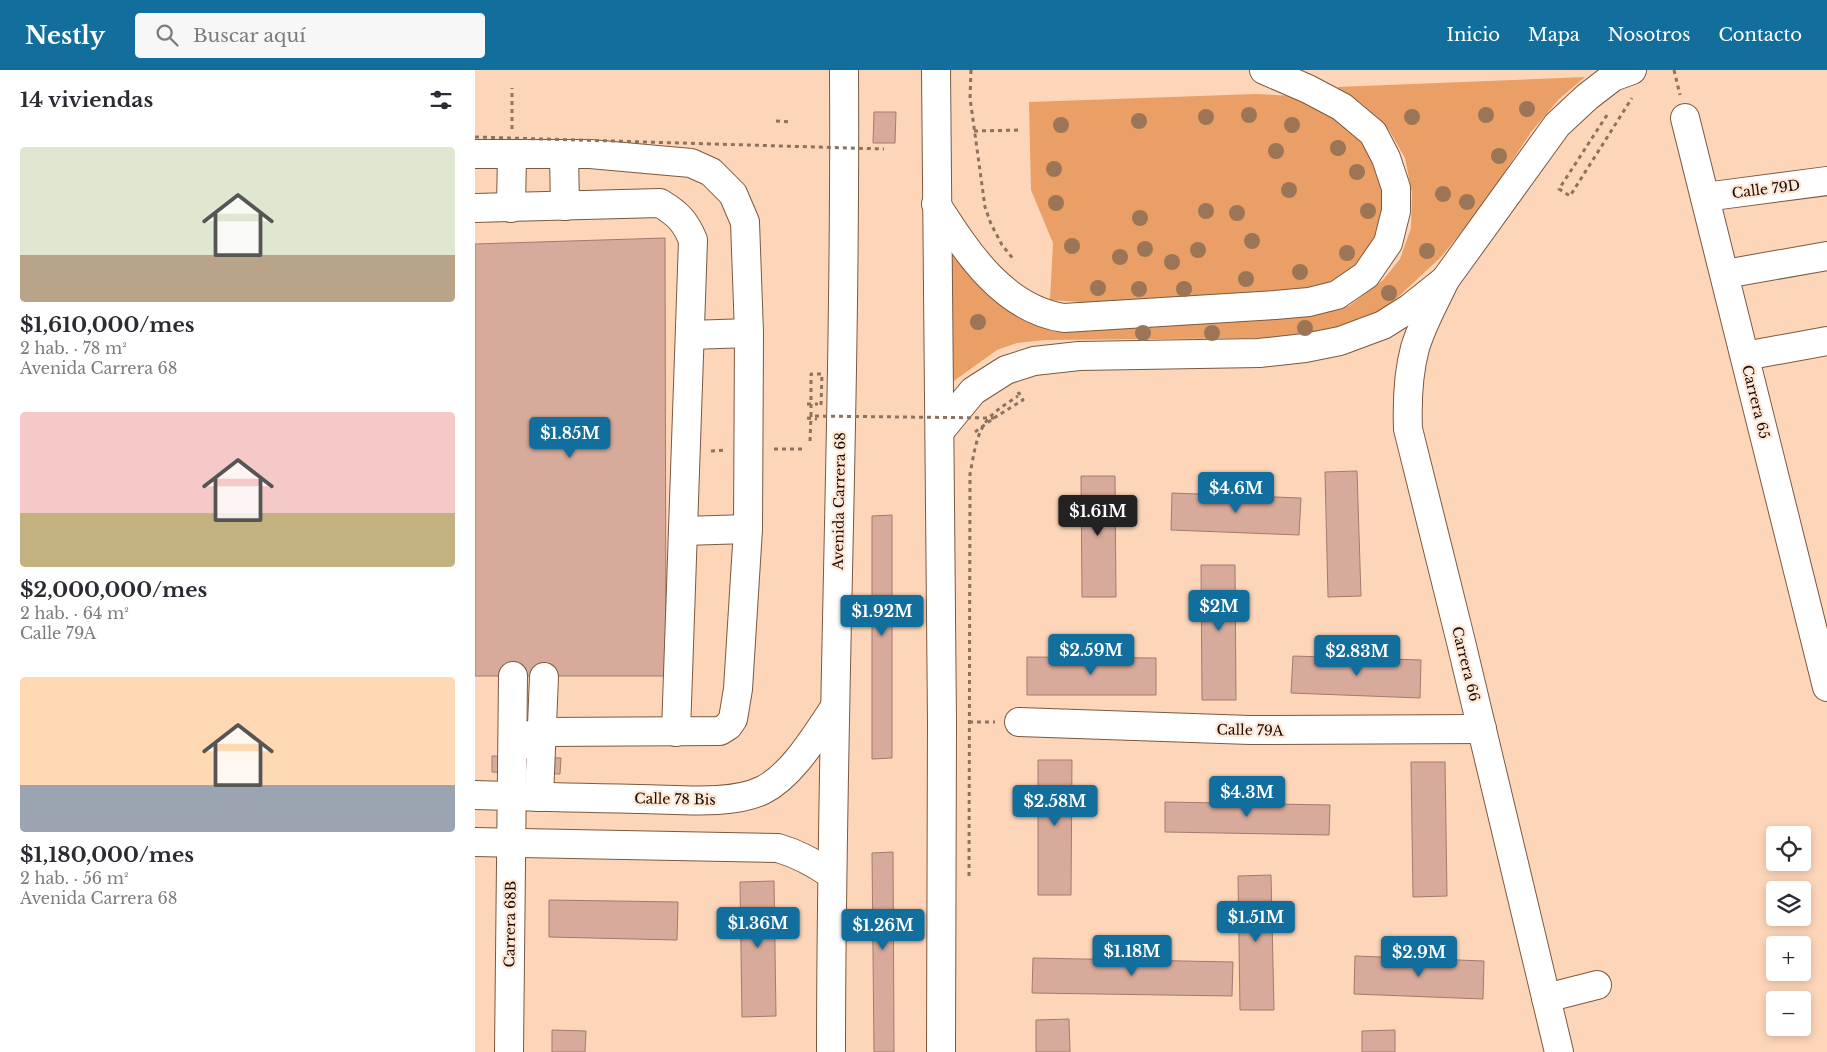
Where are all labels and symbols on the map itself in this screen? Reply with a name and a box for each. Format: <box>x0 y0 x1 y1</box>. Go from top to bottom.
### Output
street label: Calle 79D <box>1731 176 1801 202</box>
street label: Carrera 65 <box>1738 363 1774 441</box>
pin: $1.85M <box>529 416 611 459</box>
street label: Avenida Carrera 68 <box>829 432 849 571</box>
pin: $4.6M <box>1201 472 1271 514</box>
pin: $1.61M <box>1057 494 1139 537</box>
pin: $2M <box>1195 590 1243 632</box>
pin: $1.92M <box>841 594 923 637</box>
street label: Carrera 66 <box>1448 625 1484 703</box>
pin: $2.59M <box>1050 634 1132 676</box>
pin: $2.83M <box>1316 634 1398 677</box>
street label: Calle 79A <box>1217 720 1284 740</box>
pin: $4.3M <box>1212 776 1282 818</box>
pin: $2.58M <box>1014 784 1096 827</box>
street label: Calle 78 Bis <box>634 789 716 809</box>
street label: Carrera 68B <box>500 880 520 968</box>
pin: $1.51M <box>1215 900 1297 943</box>
pin: $1.36M <box>717 906 799 949</box>
pin: $1.26M <box>842 908 924 951</box>
pin: $1.18M <box>1091 934 1173 977</box>
pin: $2.9M <box>1384 936 1454 978</box>

